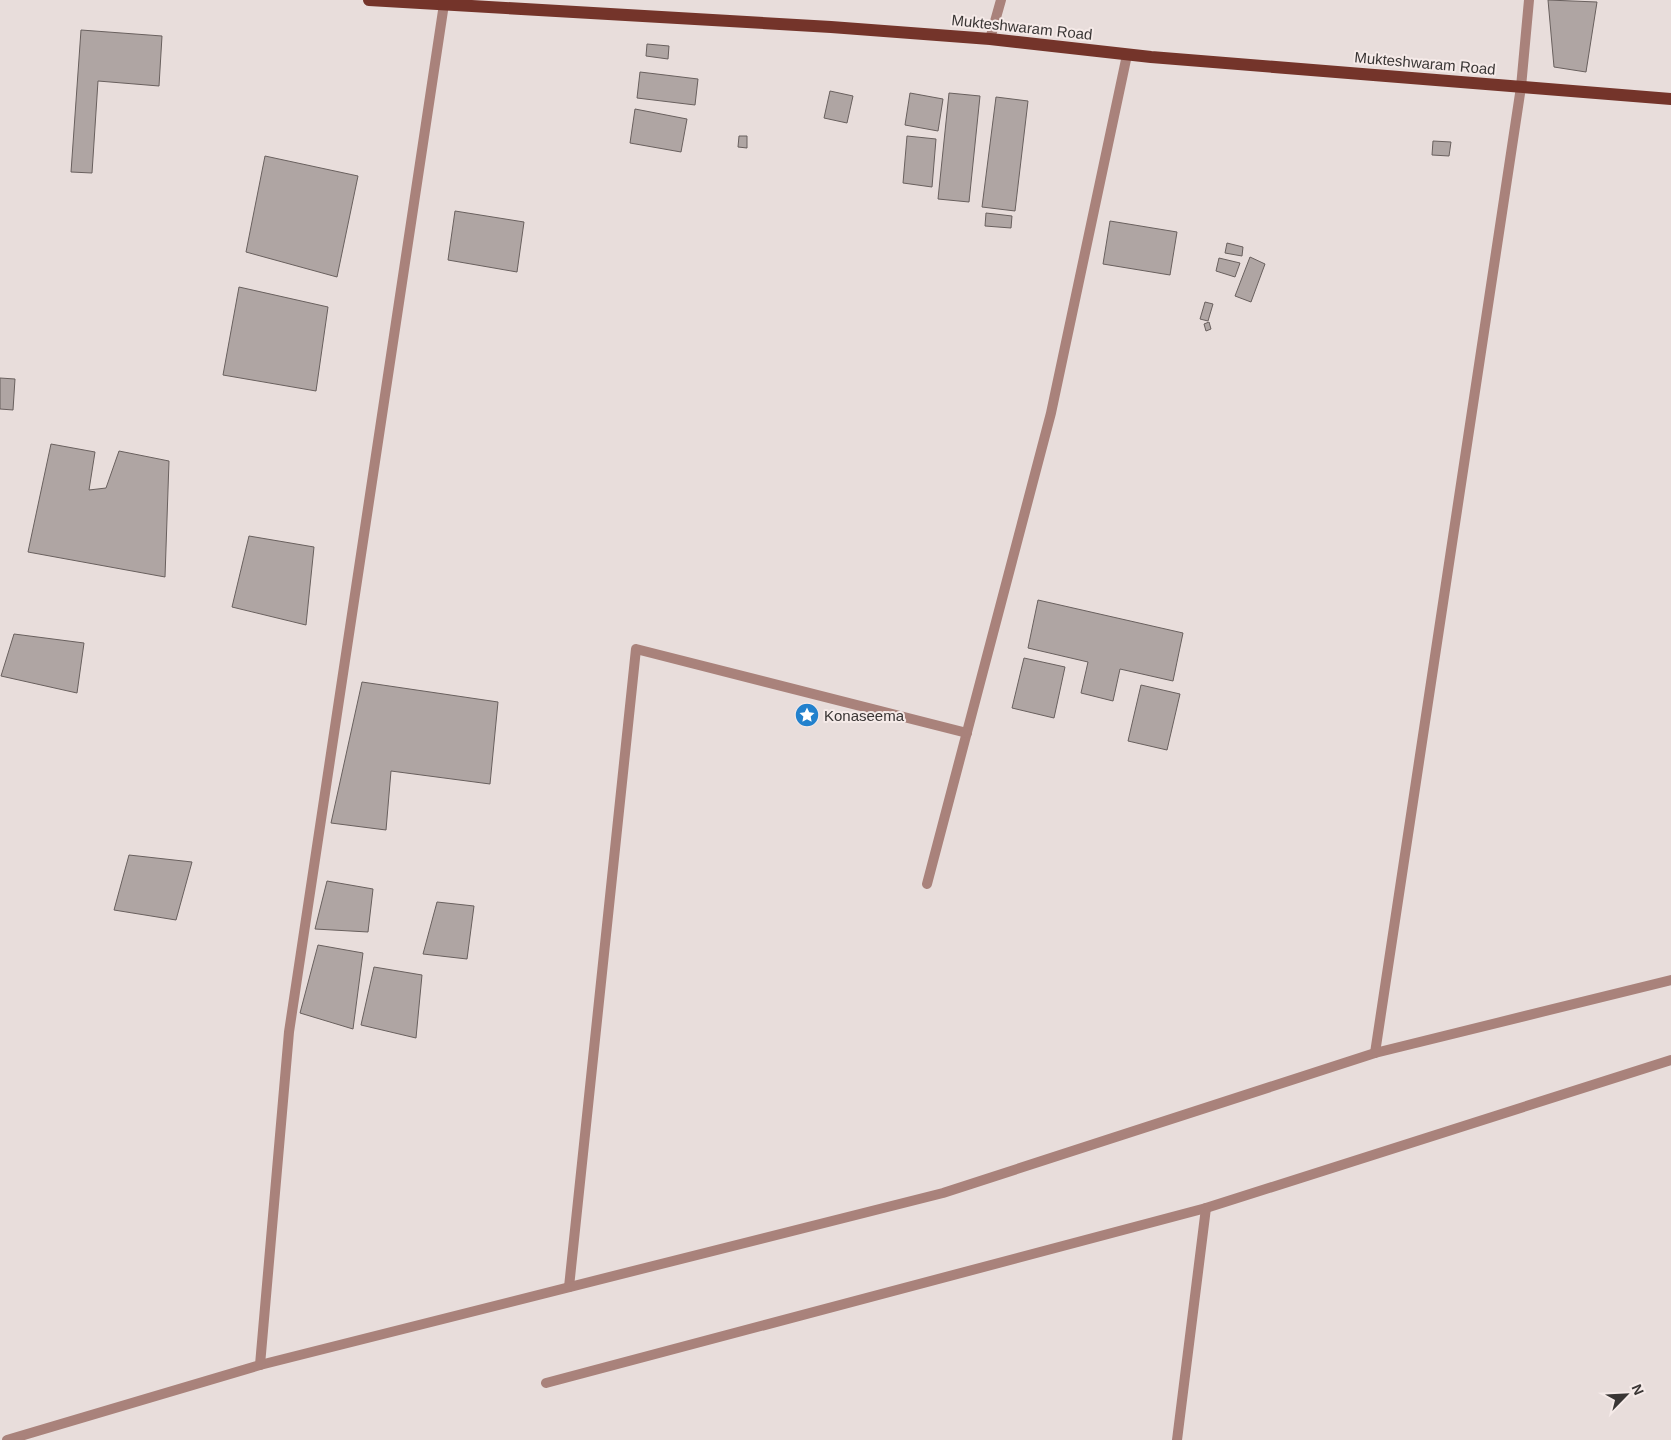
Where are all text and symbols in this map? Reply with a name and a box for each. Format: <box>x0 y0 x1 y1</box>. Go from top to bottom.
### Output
street label: Mukteshwaram Road <box>951 11 1093 43</box>
street label: Mukteshwaram Road <box>1354 48 1496 78</box>
place icon: Konaseema <box>794 702 820 728</box>
place label: Konaseema <box>824 707 905 724</box>
north arrow <box>1601 1370 1651 1420</box>
text: N <box>1629 1382 1647 1398</box>

